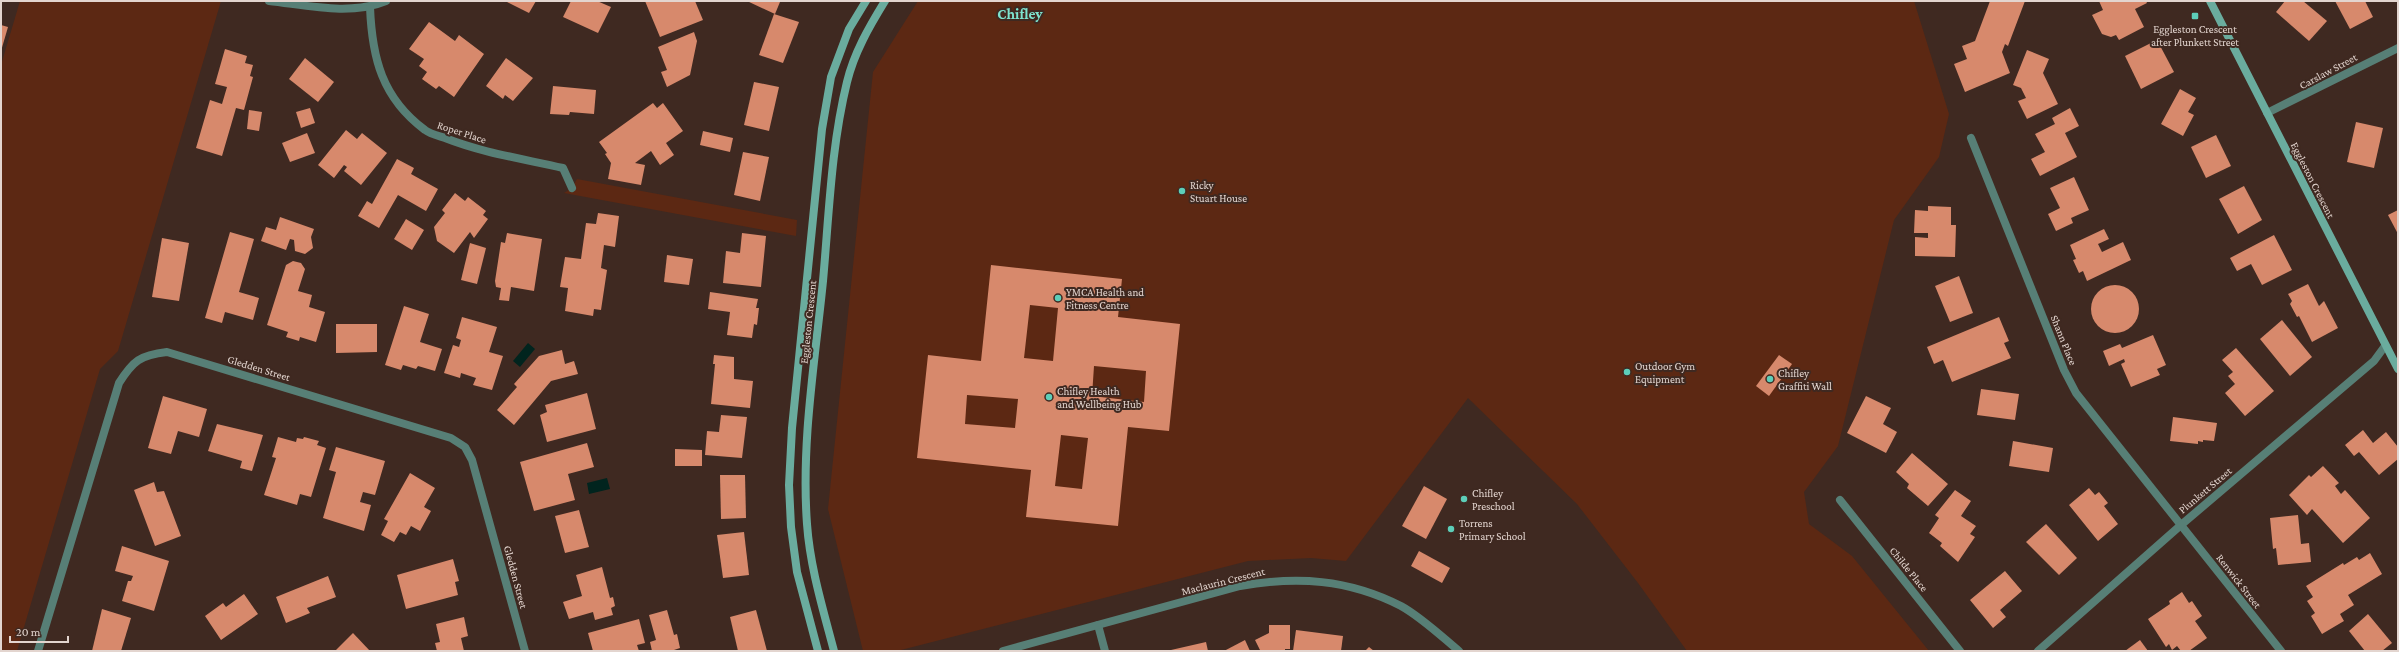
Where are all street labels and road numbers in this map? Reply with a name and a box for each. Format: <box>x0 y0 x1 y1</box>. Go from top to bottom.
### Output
street label: Carslaw Street <box>2297 51 2359 91</box>
street label: Roper Place <box>436 118 488 147</box>
street label: Eggleston Crescent <box>2288 140 2338 221</box>
street label: Eggleston Crescent <box>798 279 819 364</box>
street label: Shann Place <box>2049 313 2080 367</box>
street label: Gledden Street <box>226 353 292 383</box>
street label: Plunkett Street <box>2176 464 2234 516</box>
street label: Gledden Street <box>502 544 530 610</box>
street label: Childe Place <box>1887 544 1931 594</box>
street label: Renwick Street <box>2214 552 2264 611</box>
street label: Maclaurin Crescent <box>1180 565 1266 597</box>

